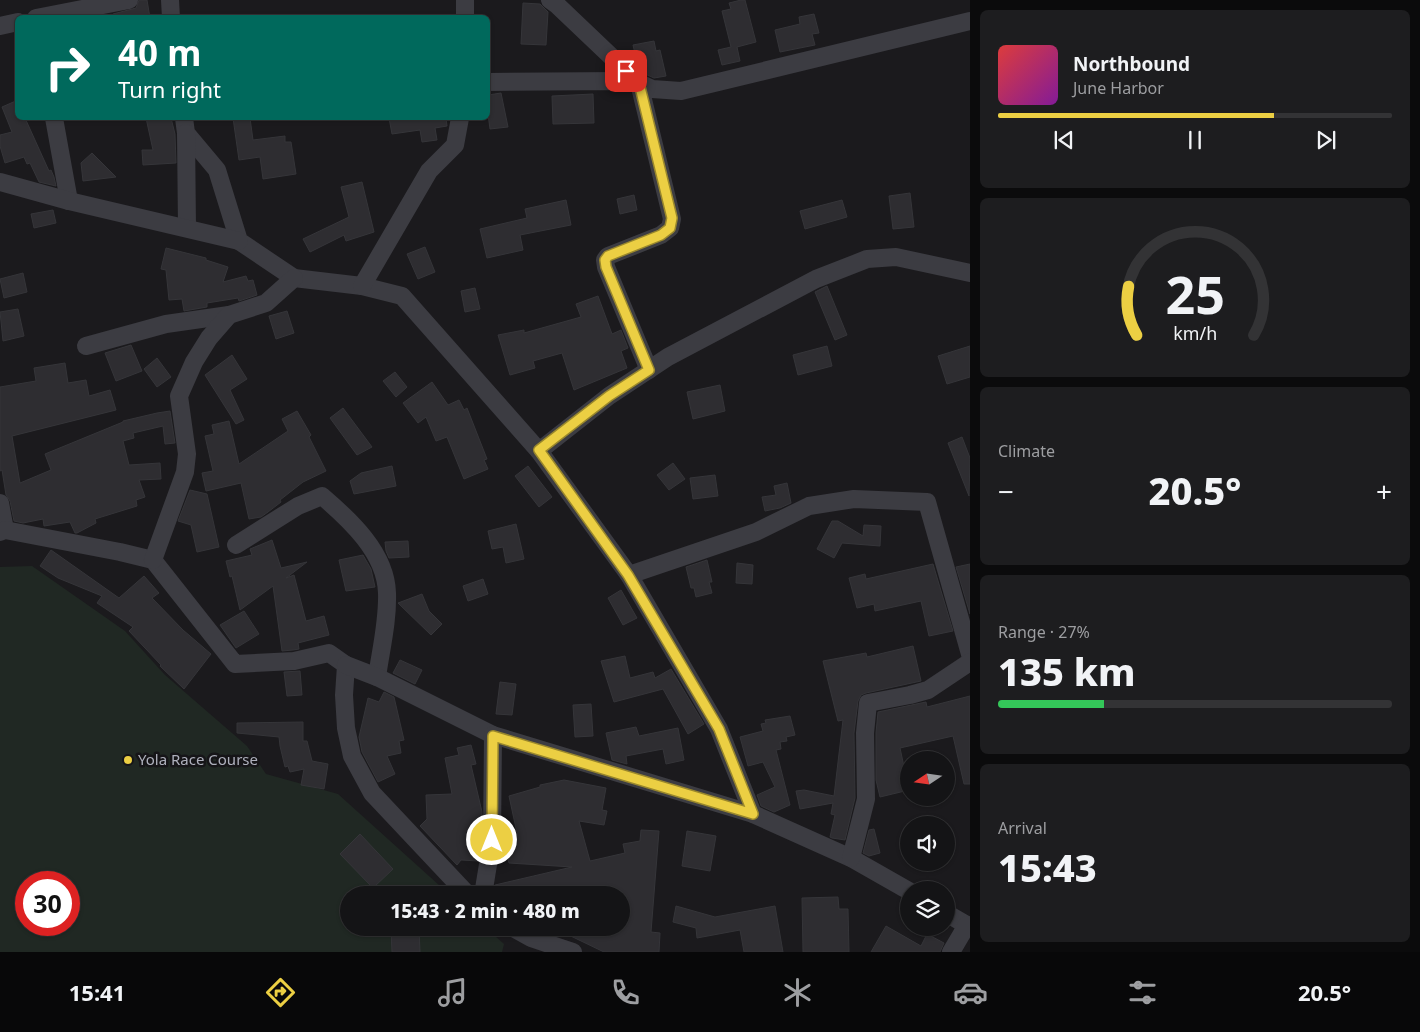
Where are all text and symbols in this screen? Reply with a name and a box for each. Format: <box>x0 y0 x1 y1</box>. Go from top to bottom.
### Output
text: 40 m <box>118 29 201 76</box>
icon: right <box>35 35 100 100</box>
pin <box>605 50 647 92</box>
text: Northbound <box>1073 51 1190 77</box>
icon: arrive <box>612 57 640 85</box>
text: Turn right <box>118 74 221 104</box>
text: June Harbor <box>1073 77 1164 99</box>
icon: previous <box>1050 126 1078 154</box>
icon: pause <box>1181 126 1209 154</box>
icon: next <box>1312 126 1340 154</box>
text: 25 <box>1165 258 1225 329</box>
text: km/h <box>1173 321 1217 345</box>
text: Climate <box>998 440 1055 462</box>
text: 20.5° <box>1149 464 1241 516</box>
text: − <box>998 472 1014 510</box>
text: + <box>1376 472 1392 510</box>
text: Range · 27% <box>998 621 1090 643</box>
text: 135 km <box>998 645 1136 697</box>
place label: Yola Race Course <box>138 749 258 769</box>
north arrow <box>900 751 955 806</box>
map controls <box>900 751 955 936</box>
marker: Yola Race Course <box>122 754 134 766</box>
position arrow <box>465 813 517 865</box>
button: sound <box>900 816 955 871</box>
text: Arrival <box>998 817 1047 839</box>
text: 15:43 <box>998 841 1097 893</box>
speed limit sign: 30 <box>15 871 80 936</box>
button: layers <box>900 881 955 936</box>
text: 15:43 · 2 min · 480 m <box>390 898 580 924</box>
icon: directions <box>263 975 298 1010</box>
icon: music <box>435 975 470 1010</box>
icon: phone <box>608 975 643 1010</box>
icon: climate <box>780 975 815 1010</box>
icon: car <box>953 975 988 1010</box>
icon: filters <box>1125 975 1160 1010</box>
text: 15:41 <box>69 977 125 1007</box>
text: 20.5° <box>1298 977 1351 1007</box>

